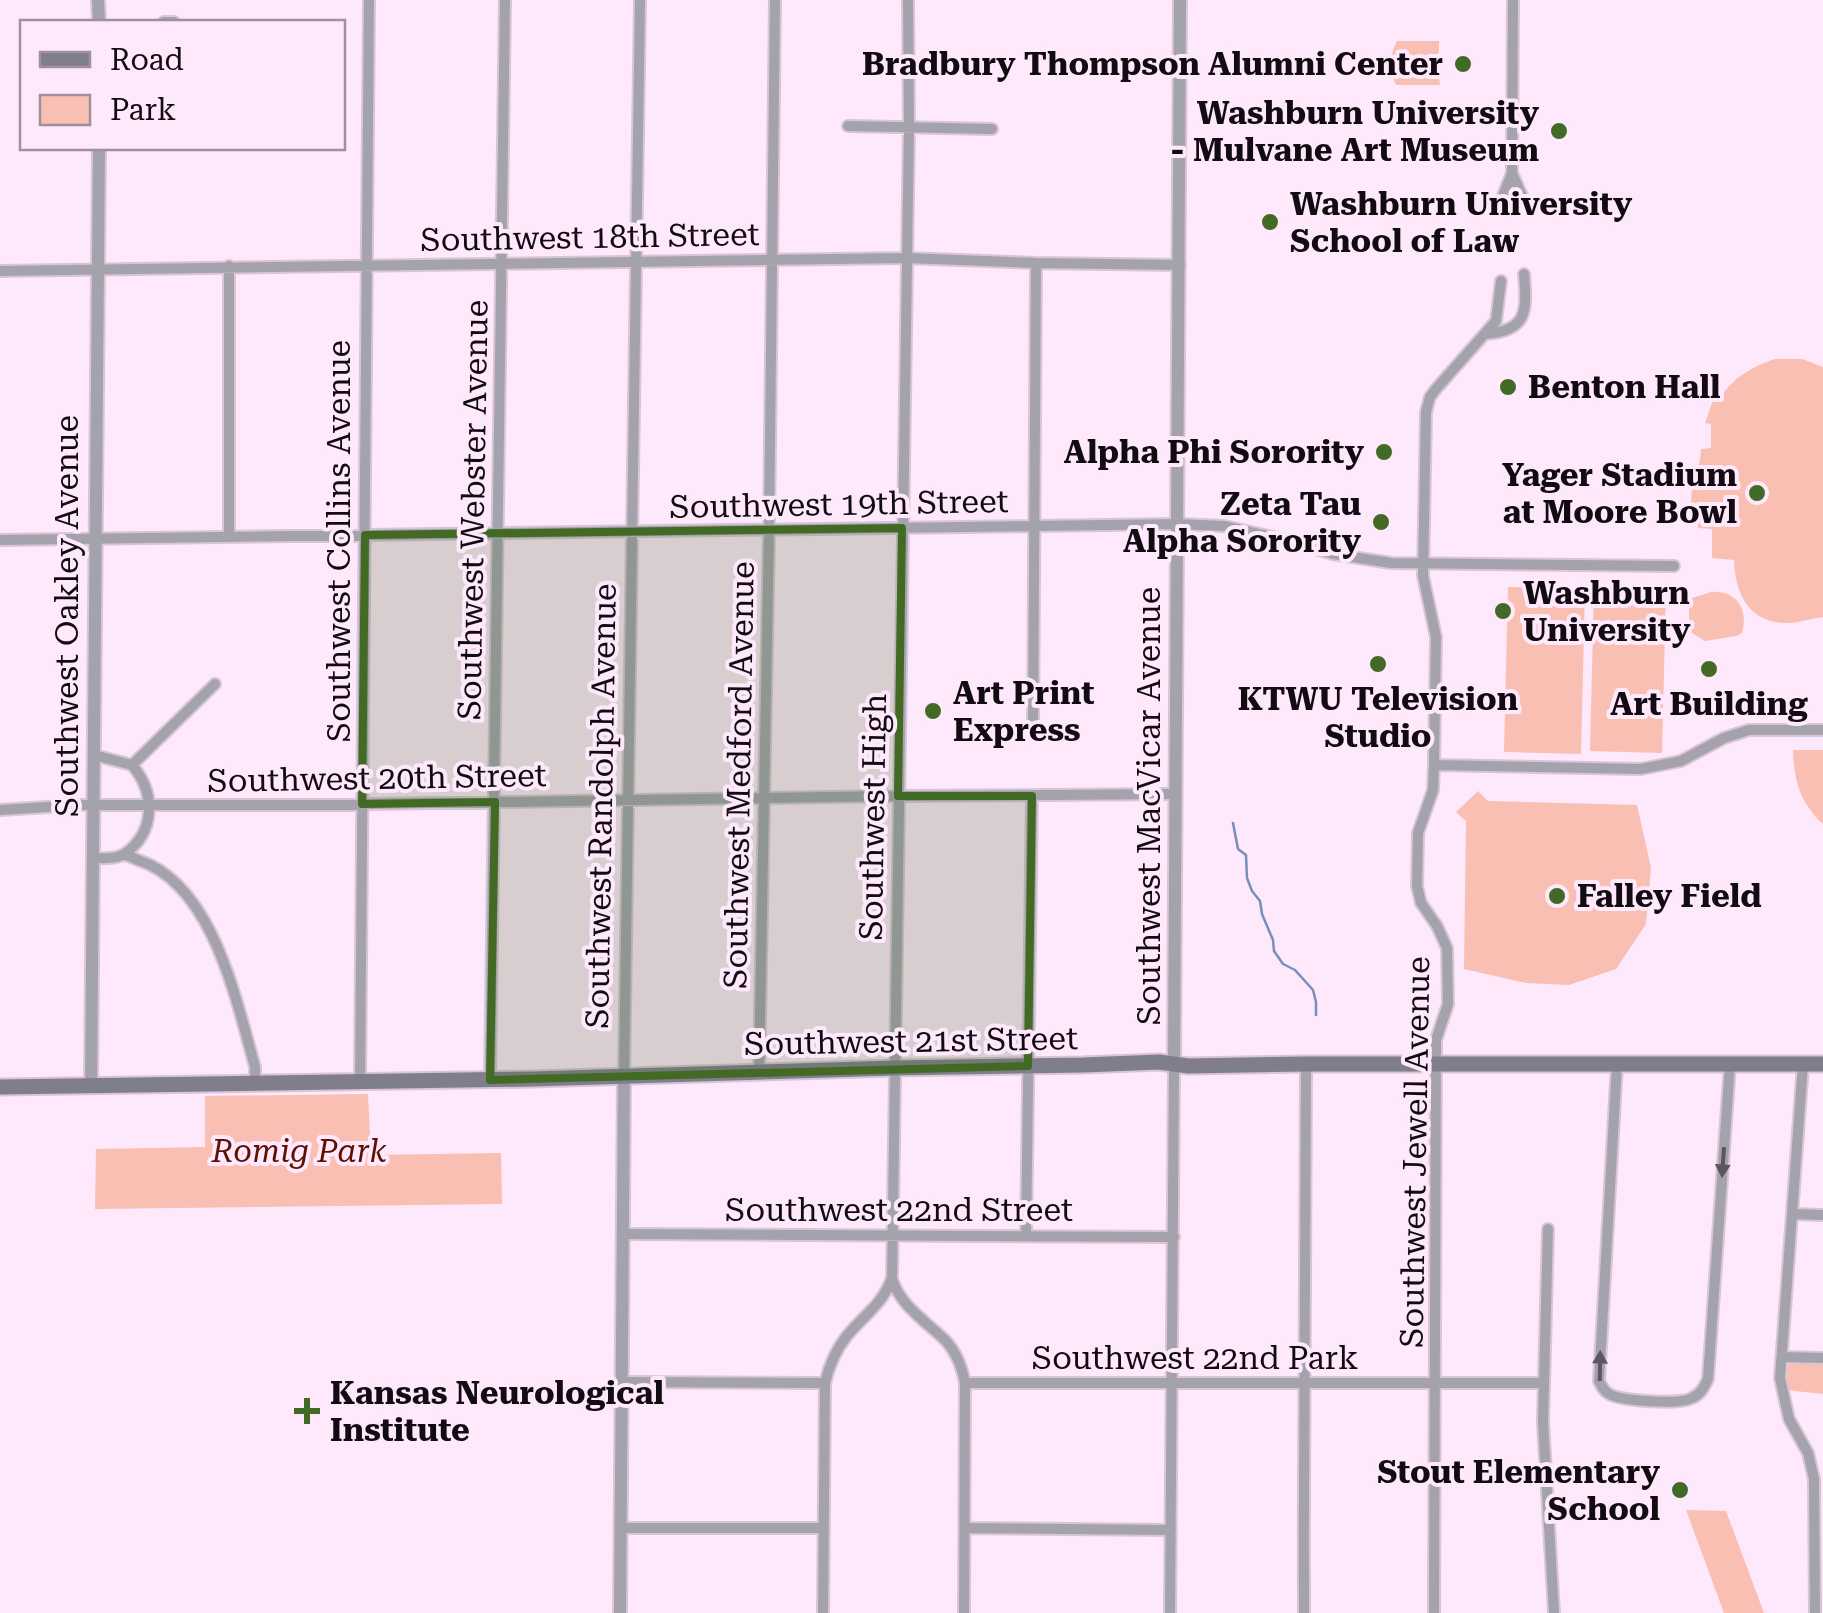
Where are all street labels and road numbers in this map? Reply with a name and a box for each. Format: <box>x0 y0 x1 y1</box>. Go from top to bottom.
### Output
street label: Southwest 18th Street <box>420 215 760 259</box>
street label: Southwest Webster Avenue <box>450 300 496 720</box>
street label: Southwest Collins Avenue <box>320 340 358 742</box>
street label: Southwest Oakley Avenue <box>48 415 86 817</box>
street label: Southwest 19th Street <box>669 482 1009 526</box>
street label: Southwest Medford Avenue <box>716 561 762 989</box>
street label: Southwest Randolph Avenue <box>578 583 624 1029</box>
street label: Southwest MacVicar Avenue <box>1130 587 1168 1025</box>
street label: Southwest High <box>852 693 894 941</box>
street label: Southwest 20th Street <box>207 756 547 800</box>
street label: Southwest Jewell Avenue <box>1393 956 1437 1348</box>
street label: Southwest 21st Street <box>744 1019 1078 1063</box>
street label: Southwest 22nd Street <box>725 1191 1073 1229</box>
street label: Southwest 22nd Park <box>1032 1339 1358 1377</box>

